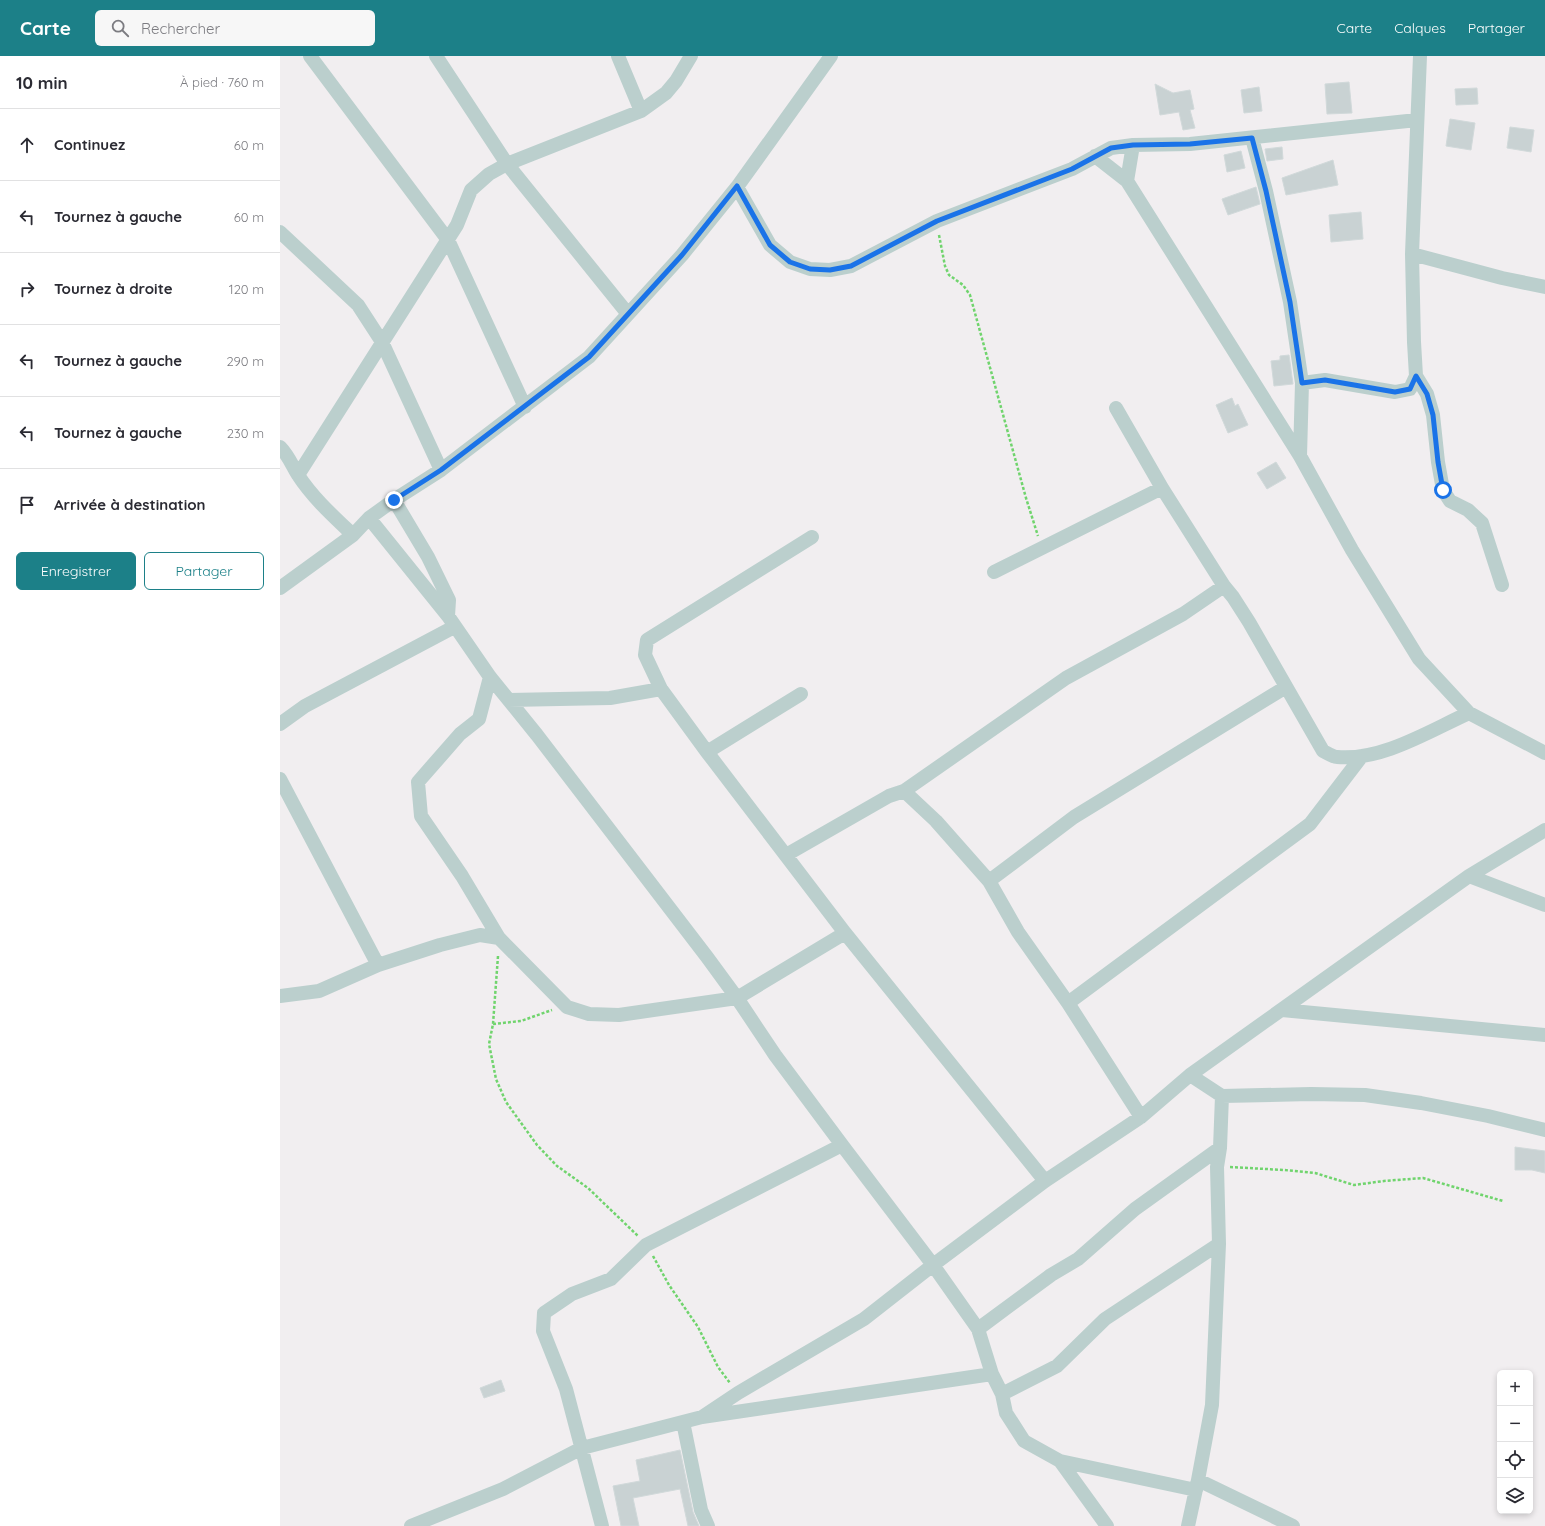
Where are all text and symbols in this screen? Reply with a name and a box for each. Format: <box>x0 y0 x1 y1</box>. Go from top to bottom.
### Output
search box <box>95 10 375 46</box>
text: Carte <box>20 16 71 40</box>
icon: search <box>109 17 131 39</box>
text: Rechercher <box>141 19 220 38</box>
text: Carte <box>1337 19 1372 37</box>
text: Calques <box>1394 19 1446 37</box>
text: Partager <box>1468 19 1525 37</box>
text: 10 min <box>16 72 68 93</box>
text: À pied · 760 m <box>180 74 264 90</box>
icon: ahead <box>16 134 38 156</box>
text: Continuez <box>54 135 125 154</box>
text: 60 m <box>234 137 264 153</box>
icon: left <box>16 206 38 228</box>
text: Tournez à gauche <box>54 207 182 226</box>
text: 60 m <box>234 209 264 225</box>
icon: right <box>16 278 38 300</box>
text: Tournez à droite <box>54 279 173 298</box>
text: 120 m <box>229 281 264 297</box>
icon: left <box>16 350 38 372</box>
text: Tournez à gauche <box>54 351 182 370</box>
text: 290 m <box>226 353 264 369</box>
icon: left <box>16 422 38 444</box>
text: Tournez à gauche <box>54 423 182 442</box>
text: 230 m <box>227 425 264 441</box>
route start <box>1434 481 1452 499</box>
route end <box>385 491 403 509</box>
icon: arrive <box>16 494 38 516</box>
text: Arrivée à destination <box>54 495 206 514</box>
button: Enregistrer <box>16 552 136 590</box>
button: Partager <box>144 552 264 590</box>
map controls <box>1497 1370 1533 1514</box>
button: + <box>1497 1370 1533 1406</box>
button: − <box>1497 1406 1533 1442</box>
button: locate <box>1497 1442 1533 1478</box>
button: layers <box>1497 1478 1533 1514</box>

